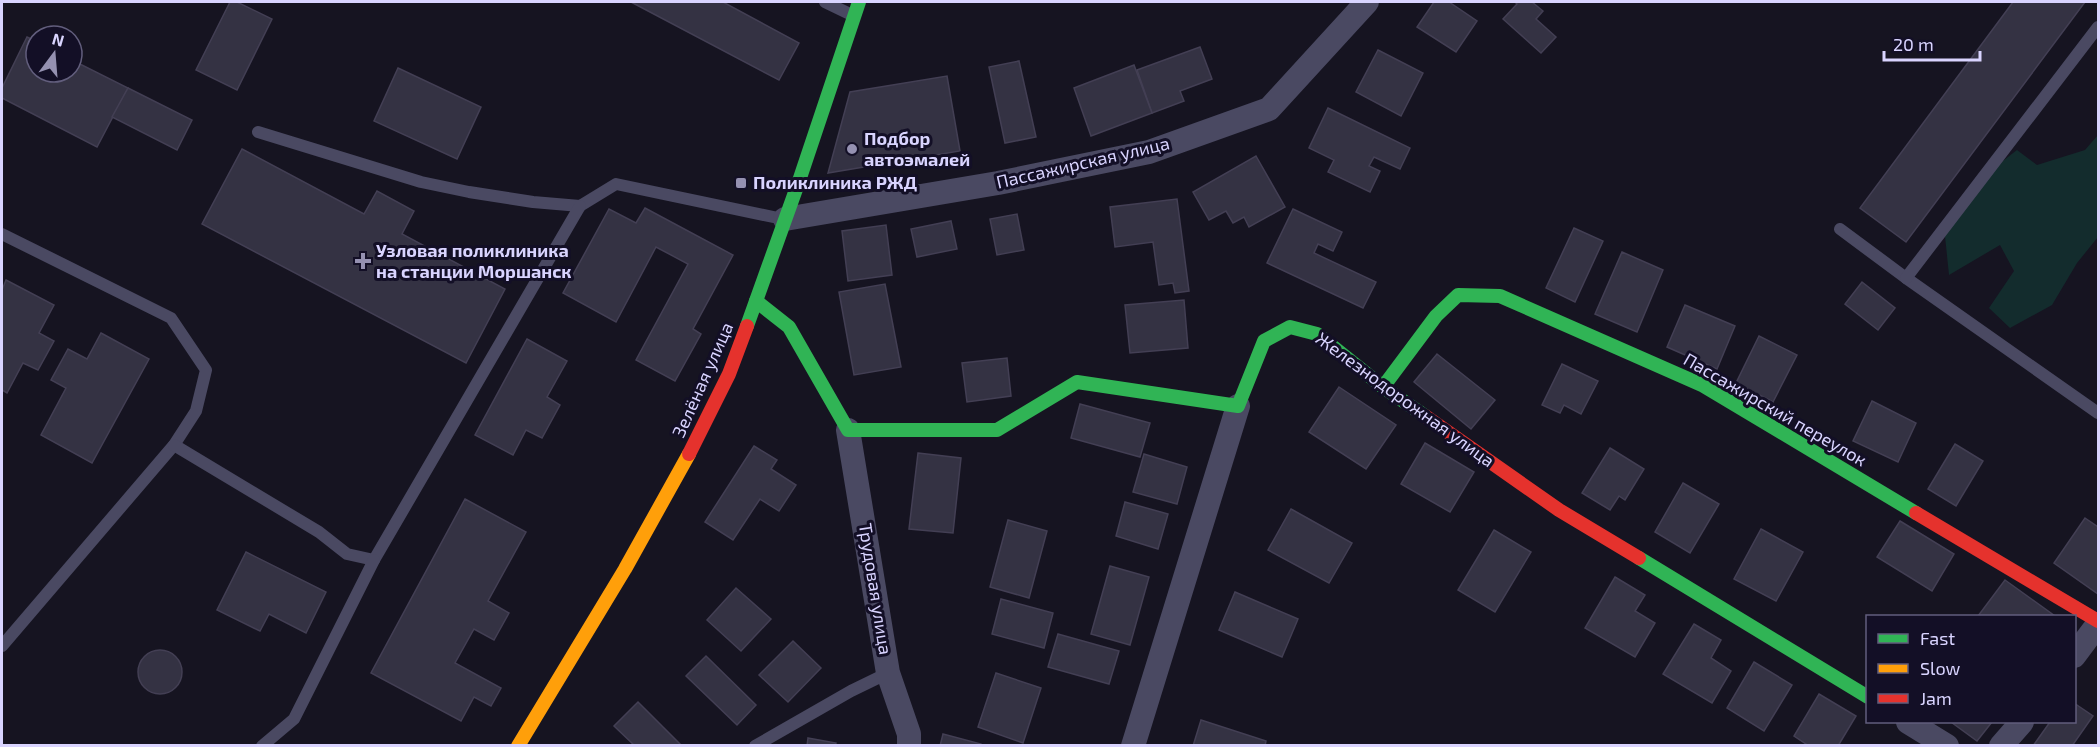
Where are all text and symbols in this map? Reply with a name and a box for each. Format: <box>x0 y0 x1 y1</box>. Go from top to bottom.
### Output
north arrow <box>24 24 84 84</box>
scale bar <box>1884 24 1980 62</box>
text: N <box>50 28 66 50</box>
text: 20 m <box>1893 33 1934 55</box>
place label: Подбор автоэмалей <box>864 127 970 170</box>
street label: Пассажирская улица <box>994 131 1172 193</box>
marker: Подбор автоэмалей <box>845 142 859 156</box>
place label: Поликлиника РЖД <box>753 171 917 193</box>
marker: Поликлиника РЖД <box>734 176 748 190</box>
place label: Узловая поликлиника на станции Моршанск <box>376 239 572 282</box>
marker: Узловая поликлиника на станции Моршанск <box>354 252 372 270</box>
street label: Зелёная улица <box>667 319 737 441</box>
street label: Железнодорожная улица <box>1312 327 1499 471</box>
street label: Пассажирский переулок <box>1680 348 1871 471</box>
street label: Трудовая улица <box>855 521 897 656</box>
legend <box>1866 615 2076 723</box>
text: Fast <box>1920 627 1955 649</box>
text: Slow <box>1920 657 1961 679</box>
text: Jam <box>1920 687 1952 709</box>

